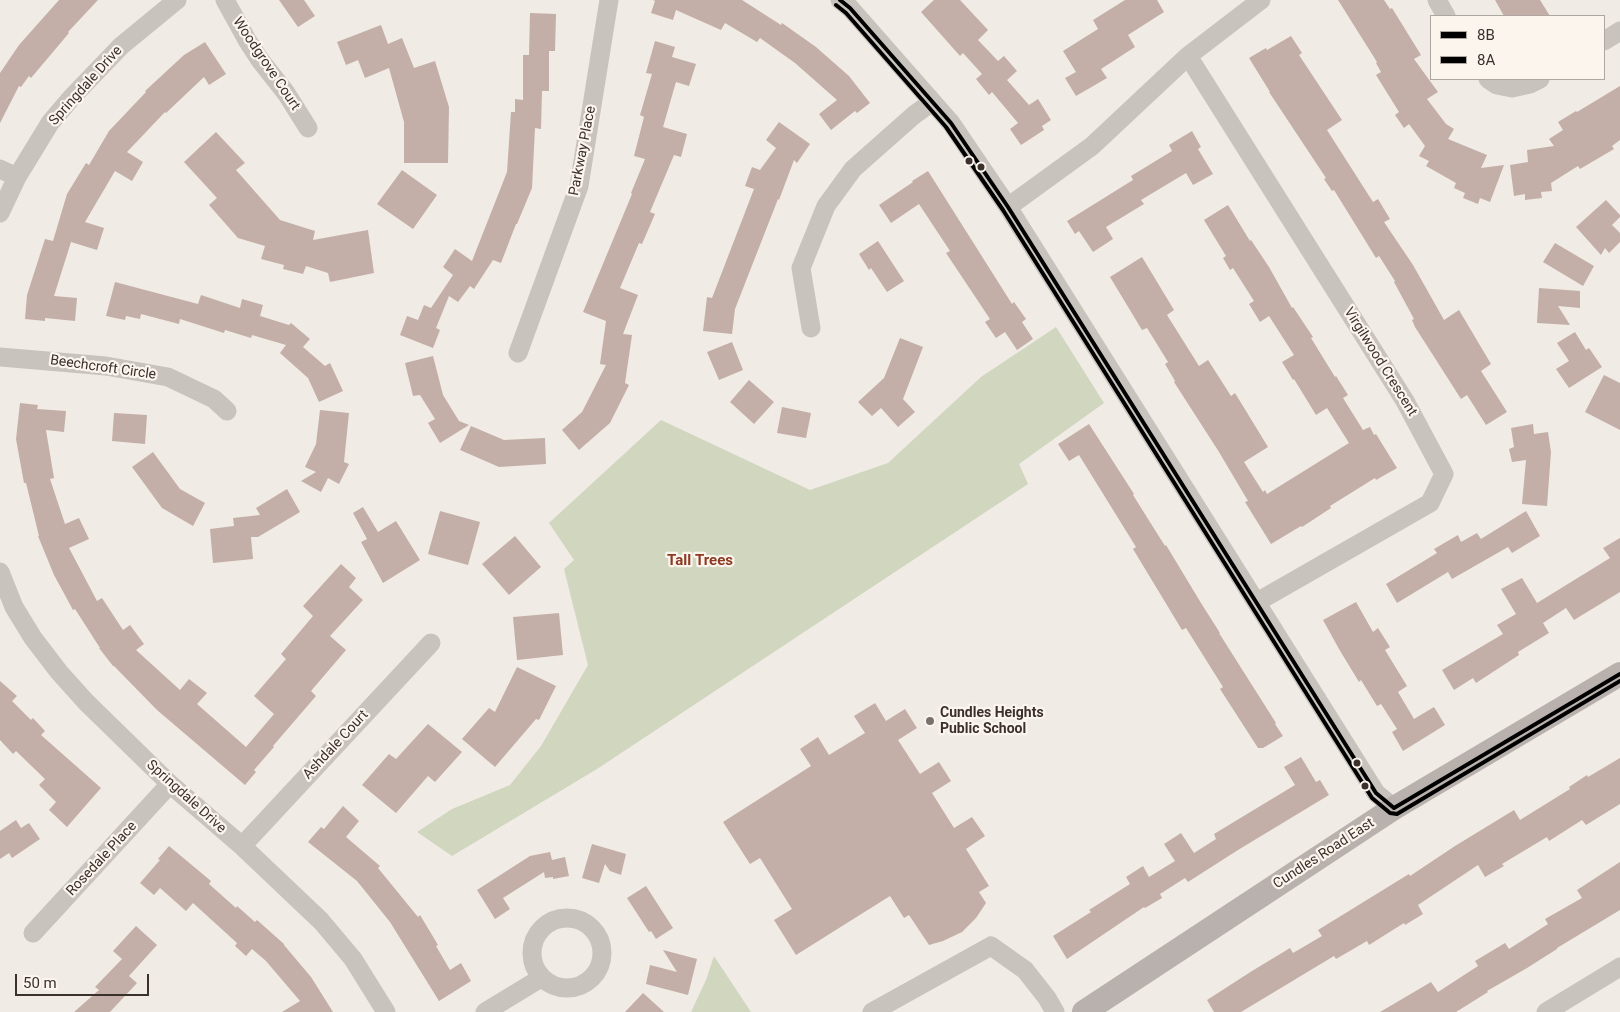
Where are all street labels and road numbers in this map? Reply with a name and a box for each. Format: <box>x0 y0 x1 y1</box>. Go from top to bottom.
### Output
street label: Woodgrove Court <box>229 14 303 114</box>
street label: Springdale Drive <box>46 43 126 129</box>
street label: Parkway Place <box>566 105 600 197</box>
street label: Virgilwood Crescent <box>1340 305 1420 419</box>
street label: Beechcroft Circle <box>49 352 157 384</box>
street label: Ashdale Court <box>300 707 372 783</box>
street label: Springdale Drive <box>143 757 229 837</box>
street label: Cundles Road East <box>1270 815 1378 893</box>
street label: Rosedale Place <box>63 818 141 900</box>

